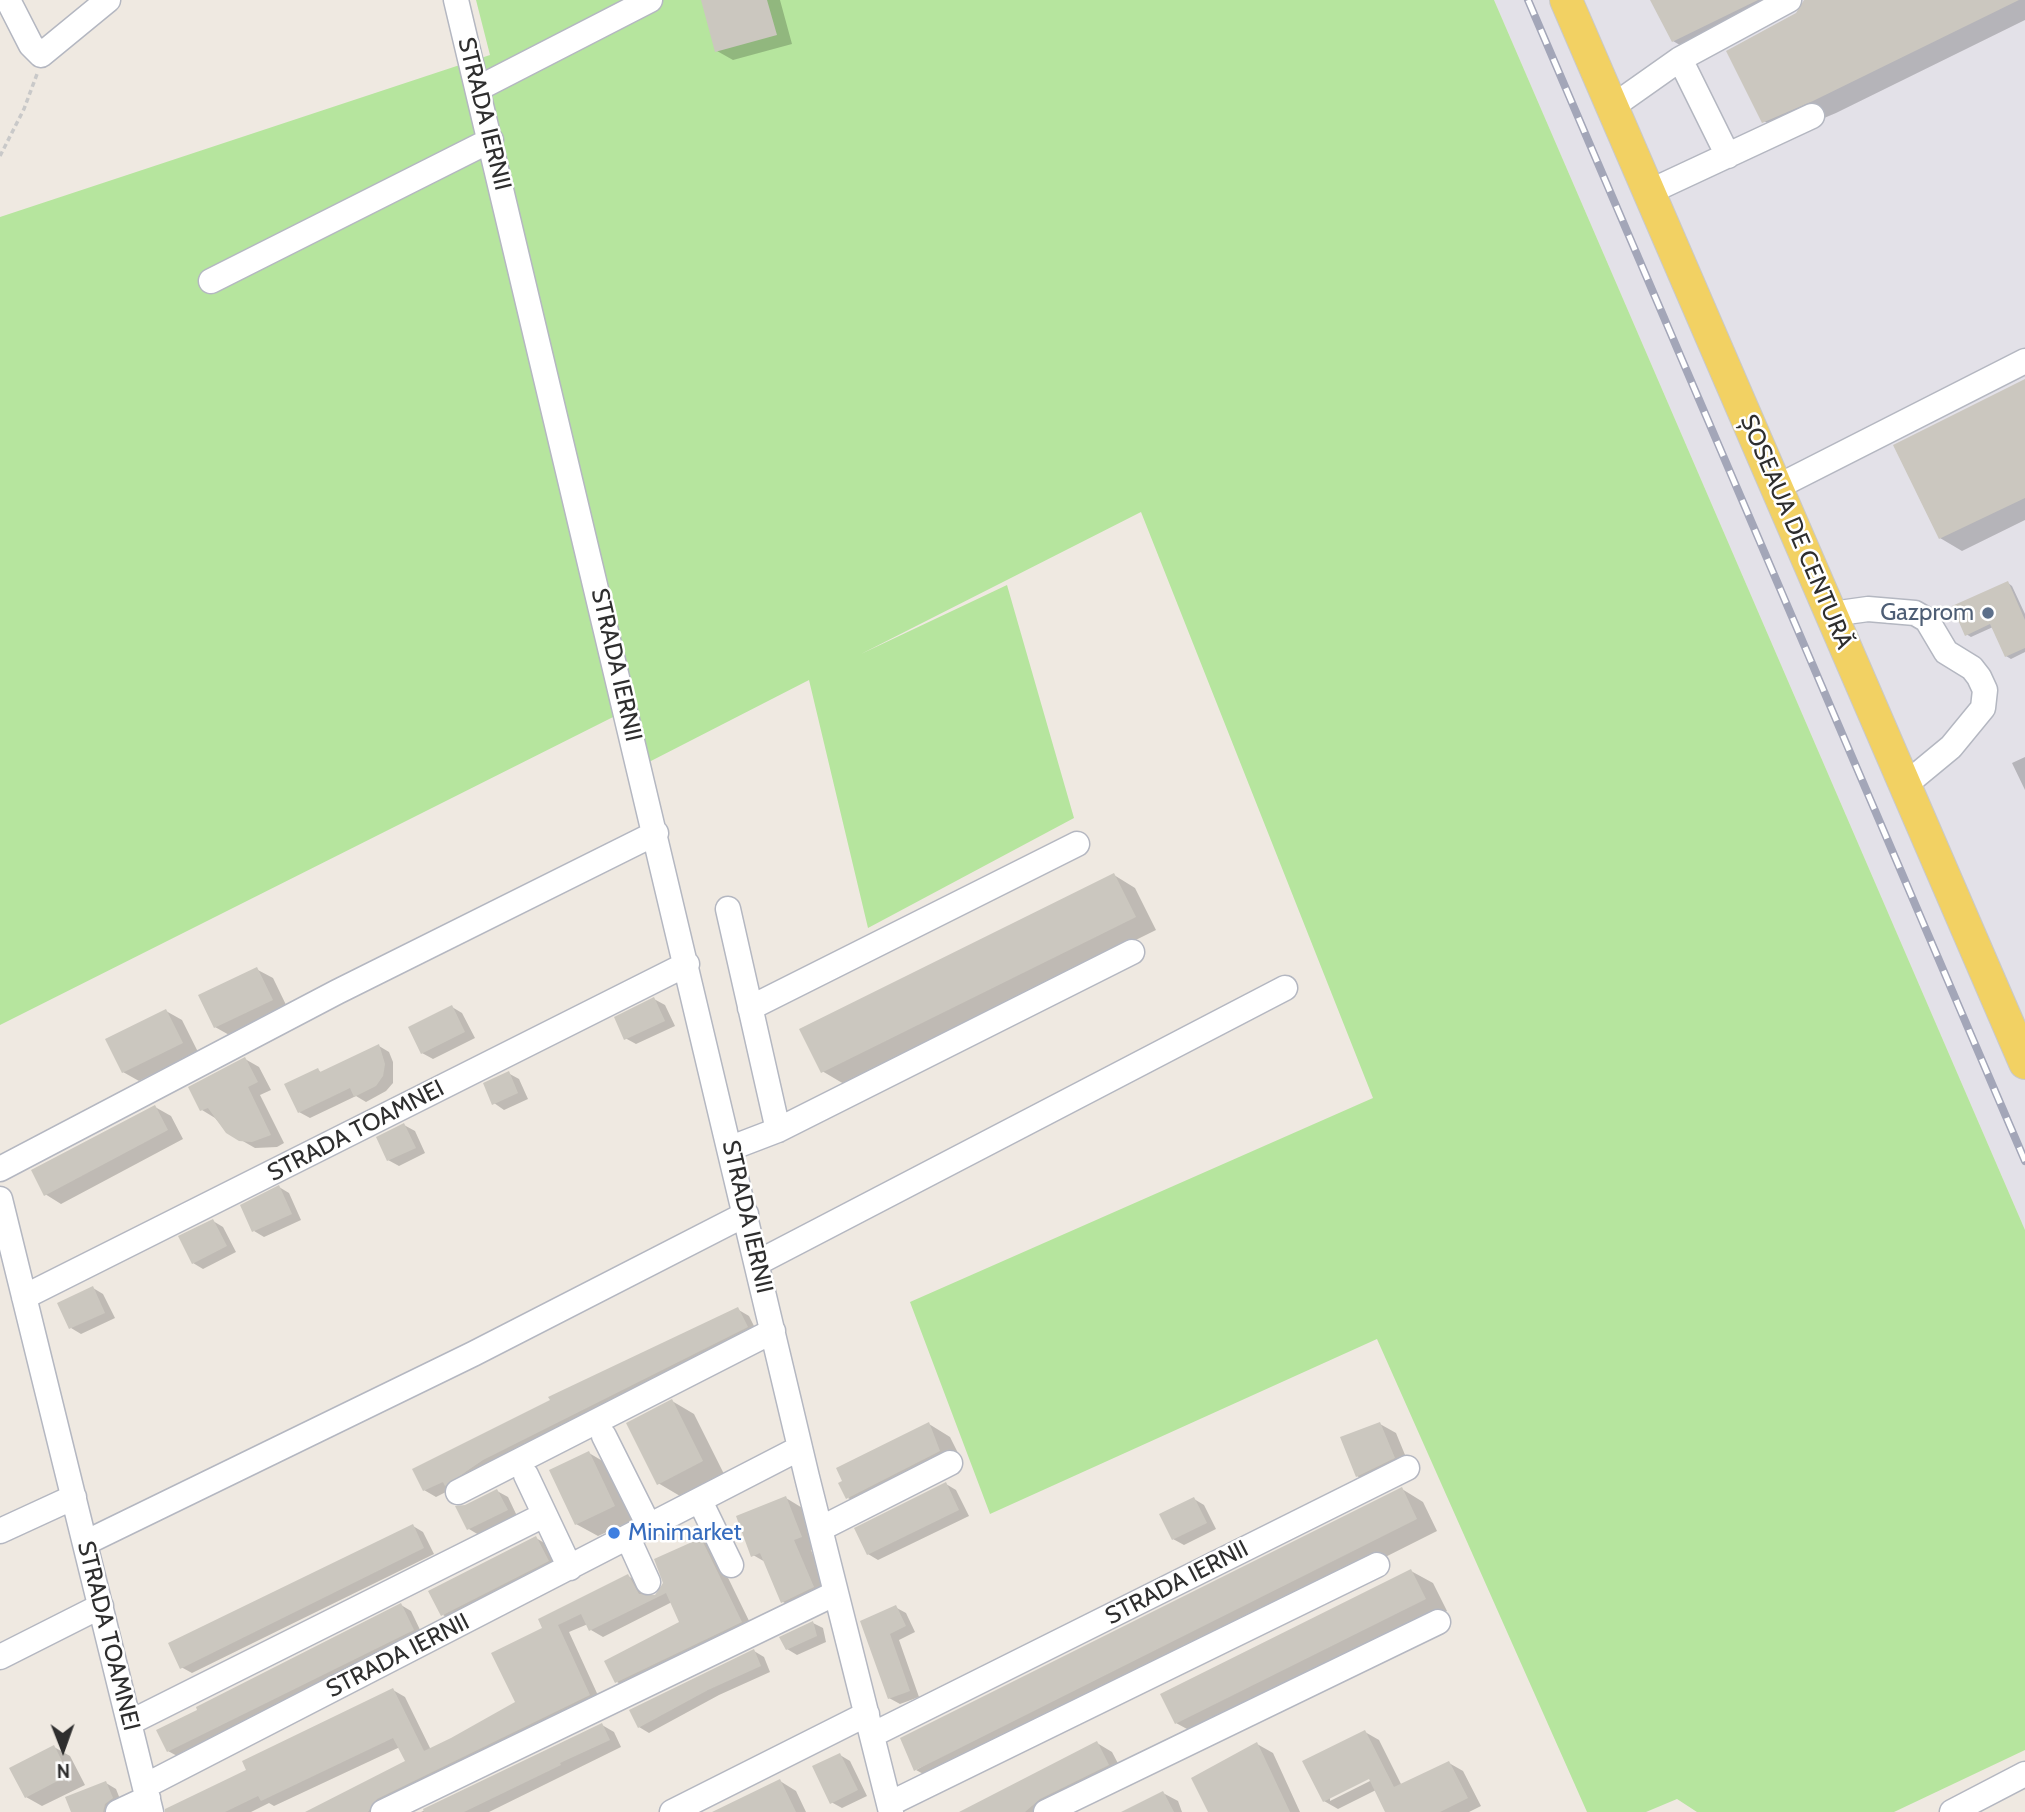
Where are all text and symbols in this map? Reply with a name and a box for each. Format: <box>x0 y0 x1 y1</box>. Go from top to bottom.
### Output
street label: STRADA IERNII <box>451 35 517 193</box>
street label: ȘOSEAUA DE CENTURĂ <box>1734 410 1858 654</box>
street label: STRADA IERNII <box>584 586 648 744</box>
place label: Gazprom <box>1880 599 1974 627</box>
marker: Gazprom <box>1980 605 1996 621</box>
street label: STRADA TOAMNEI <box>263 1074 449 1188</box>
street label: STRADA IERNII <box>715 1138 779 1296</box>
place label: Minimarket <box>628 1519 742 1547</box>
marker: Minimarket <box>606 1525 622 1541</box>
street label: STRADA IERNII <box>1101 1535 1253 1631</box>
street label: STRADA TOAMNEI <box>71 1538 145 1734</box>
street label: STRADA IERNII <box>322 1608 474 1704</box>
north arrow <box>28 1714 98 1784</box>
text: N <box>56 1759 70 1782</box>

